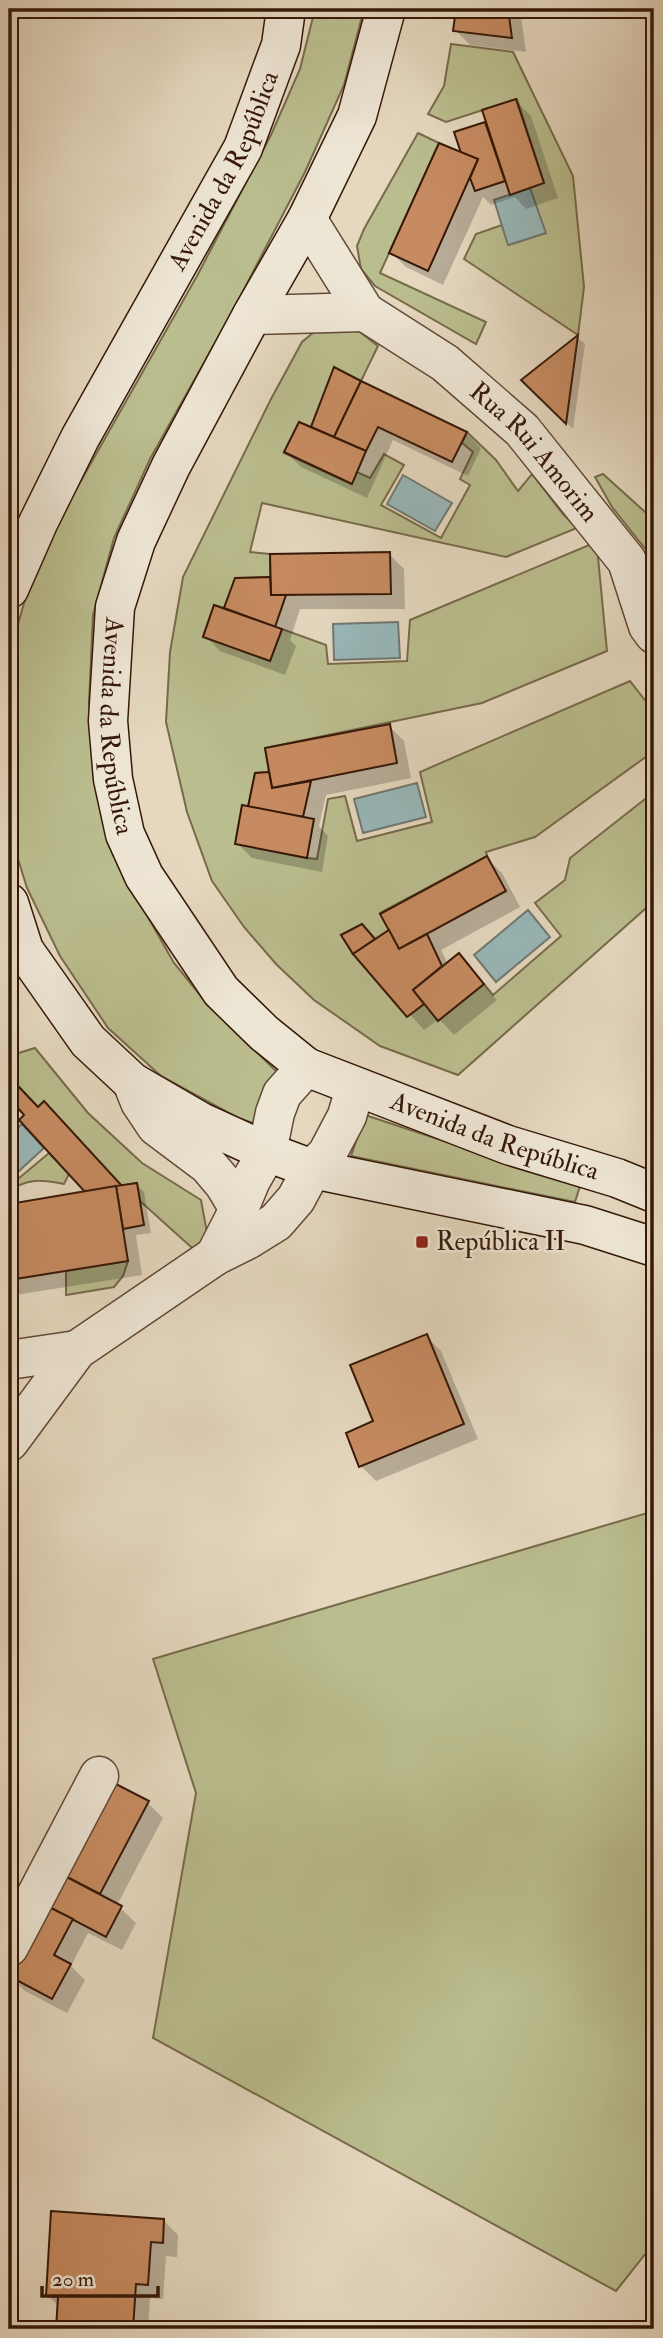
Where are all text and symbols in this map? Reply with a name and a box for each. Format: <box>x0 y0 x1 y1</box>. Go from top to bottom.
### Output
street label: Avenida da República <box>161 66 286 277</box>
street label: Rua Rui Amorim <box>463 376 605 529</box>
street label: Avenida da República <box>92 615 141 838</box>
street label: Avenida da República <box>385 1085 603 1188</box>
place label: República II <box>436 1226 565 1259</box>
marker: República II <box>414 1234 430 1250</box>
scale bar <box>42 2254 158 2298</box>
text: 20 m <box>52 2266 94 2293</box>

